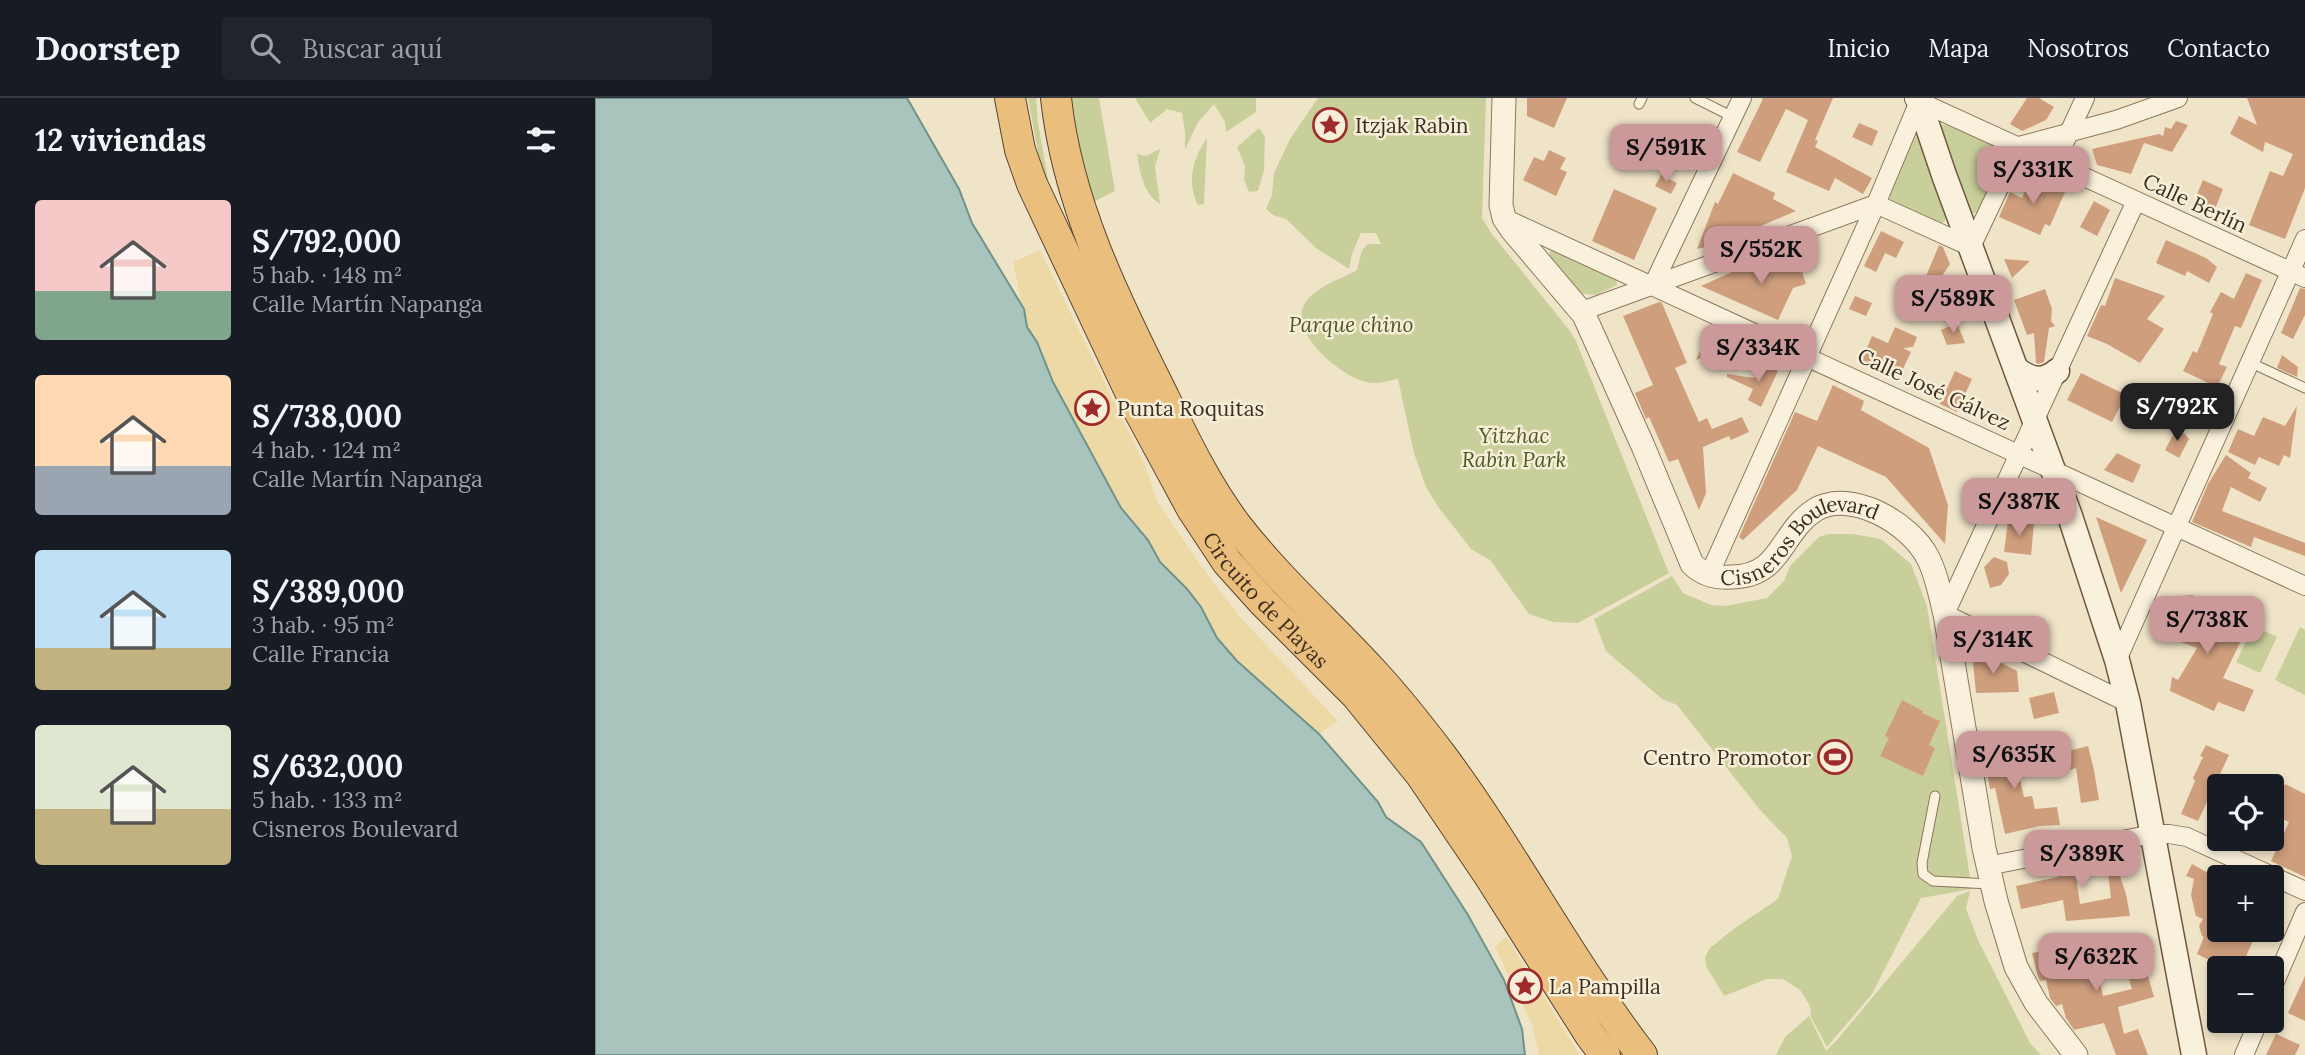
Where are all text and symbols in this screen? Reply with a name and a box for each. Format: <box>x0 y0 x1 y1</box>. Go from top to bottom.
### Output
search box <box>222 17 712 80</box>
text: Doorstep <box>35 27 180 69</box>
icon: search <box>246 29 284 67</box>
text: Buscar aquí <box>302 32 442 65</box>
text: Inicio <box>1827 33 1890 64</box>
text: Mapa <box>1928 33 1989 64</box>
text: Nosotros <box>2027 33 2129 64</box>
text: Contacto <box>2167 33 2270 64</box>
place icon: Itzjak Rabin <box>1311 106 1349 144</box>
place label: Itzjak Rabin <box>1355 112 1469 139</box>
text: 12 viviendas <box>35 121 206 159</box>
icon: filters <box>522 121 560 159</box>
pin: S/591K <box>1609 125 1723 184</box>
text: S/591K <box>1626 132 1706 161</box>
pin: S/331K <box>1976 146 2090 206</box>
text: S/331K <box>1993 154 2073 183</box>
street label: Calle Berlín <box>2139 167 2252 239</box>
text: S/792,000 <box>252 222 401 260</box>
pin: S/552K <box>1704 226 1818 286</box>
icon: home <box>91 228 175 312</box>
text: S/552K <box>1720 234 1802 263</box>
text: 5 hab. · 148 m² <box>252 260 402 289</box>
pin: S/589K <box>1896 275 2010 335</box>
text: S/589K <box>1911 283 1995 312</box>
text: Calle Martín Napanga <box>252 289 483 318</box>
park label: Parque chino <box>1289 311 1413 338</box>
pin: S/334K <box>1701 324 1815 384</box>
text: S/334K <box>1716 332 1800 361</box>
street label: Calle José Gálvez <box>1853 342 2015 436</box>
pin: S/792K <box>2120 384 2234 443</box>
place icon: Punta Roquitas <box>1073 389 1111 427</box>
text: S/792K <box>2136 391 2218 420</box>
place label: Punta Roquitas <box>1117 395 1264 422</box>
text: S/738,000 <box>252 397 402 435</box>
icon: home <box>91 403 175 487</box>
park label: Yitzhac Rabin Park <box>1462 422 1566 473</box>
text: 4 hab. · 124 m² <box>252 435 401 464</box>
text: Calle Martín Napanga <box>252 464 483 493</box>
pin: S/387K <box>1962 478 2076 538</box>
text: S/387K <box>1978 486 2060 515</box>
street label: Cisneros Boulevard <box>1720 490 1883 591</box>
street label: Circuito de Playas <box>1197 526 1335 674</box>
text: S/389,000 <box>252 572 405 610</box>
icon: home <box>91 578 175 662</box>
pin: S/738K <box>2150 596 2264 656</box>
text: S/738K <box>2166 604 2248 633</box>
text: 3 hab. · 95 m² <box>252 610 395 639</box>
pin: S/314K <box>1936 616 2050 676</box>
text: S/314K <box>1953 624 2033 653</box>
text: Calle Francia <box>252 639 390 668</box>
pin: S/635K <box>1957 732 2071 791</box>
sports icon: Centro Promotor <box>1816 738 1854 776</box>
text: S/635K <box>1972 739 2056 768</box>
place label: Centro Promotor <box>1643 744 1811 771</box>
text: S/632,000 <box>252 747 403 785</box>
icon: home <box>91 753 175 837</box>
map controls <box>2207 774 2284 1033</box>
button: locate <box>2207 774 2284 851</box>
text: 5 hab. · 133 m² <box>252 785 403 814</box>
text: Cisneros Boulevard <box>252 814 458 843</box>
pin: S/389K <box>2025 830 2139 890</box>
text: S/389K <box>2040 838 2124 867</box>
button: + <box>2207 865 2284 942</box>
pin: S/632K <box>2039 934 2153 993</box>
text: S/632K <box>2054 941 2138 970</box>
button: − <box>2207 956 2284 1033</box>
place icon: La Pampilla <box>1506 967 1544 1005</box>
place label: La Pampilla <box>1549 973 1661 1000</box>

